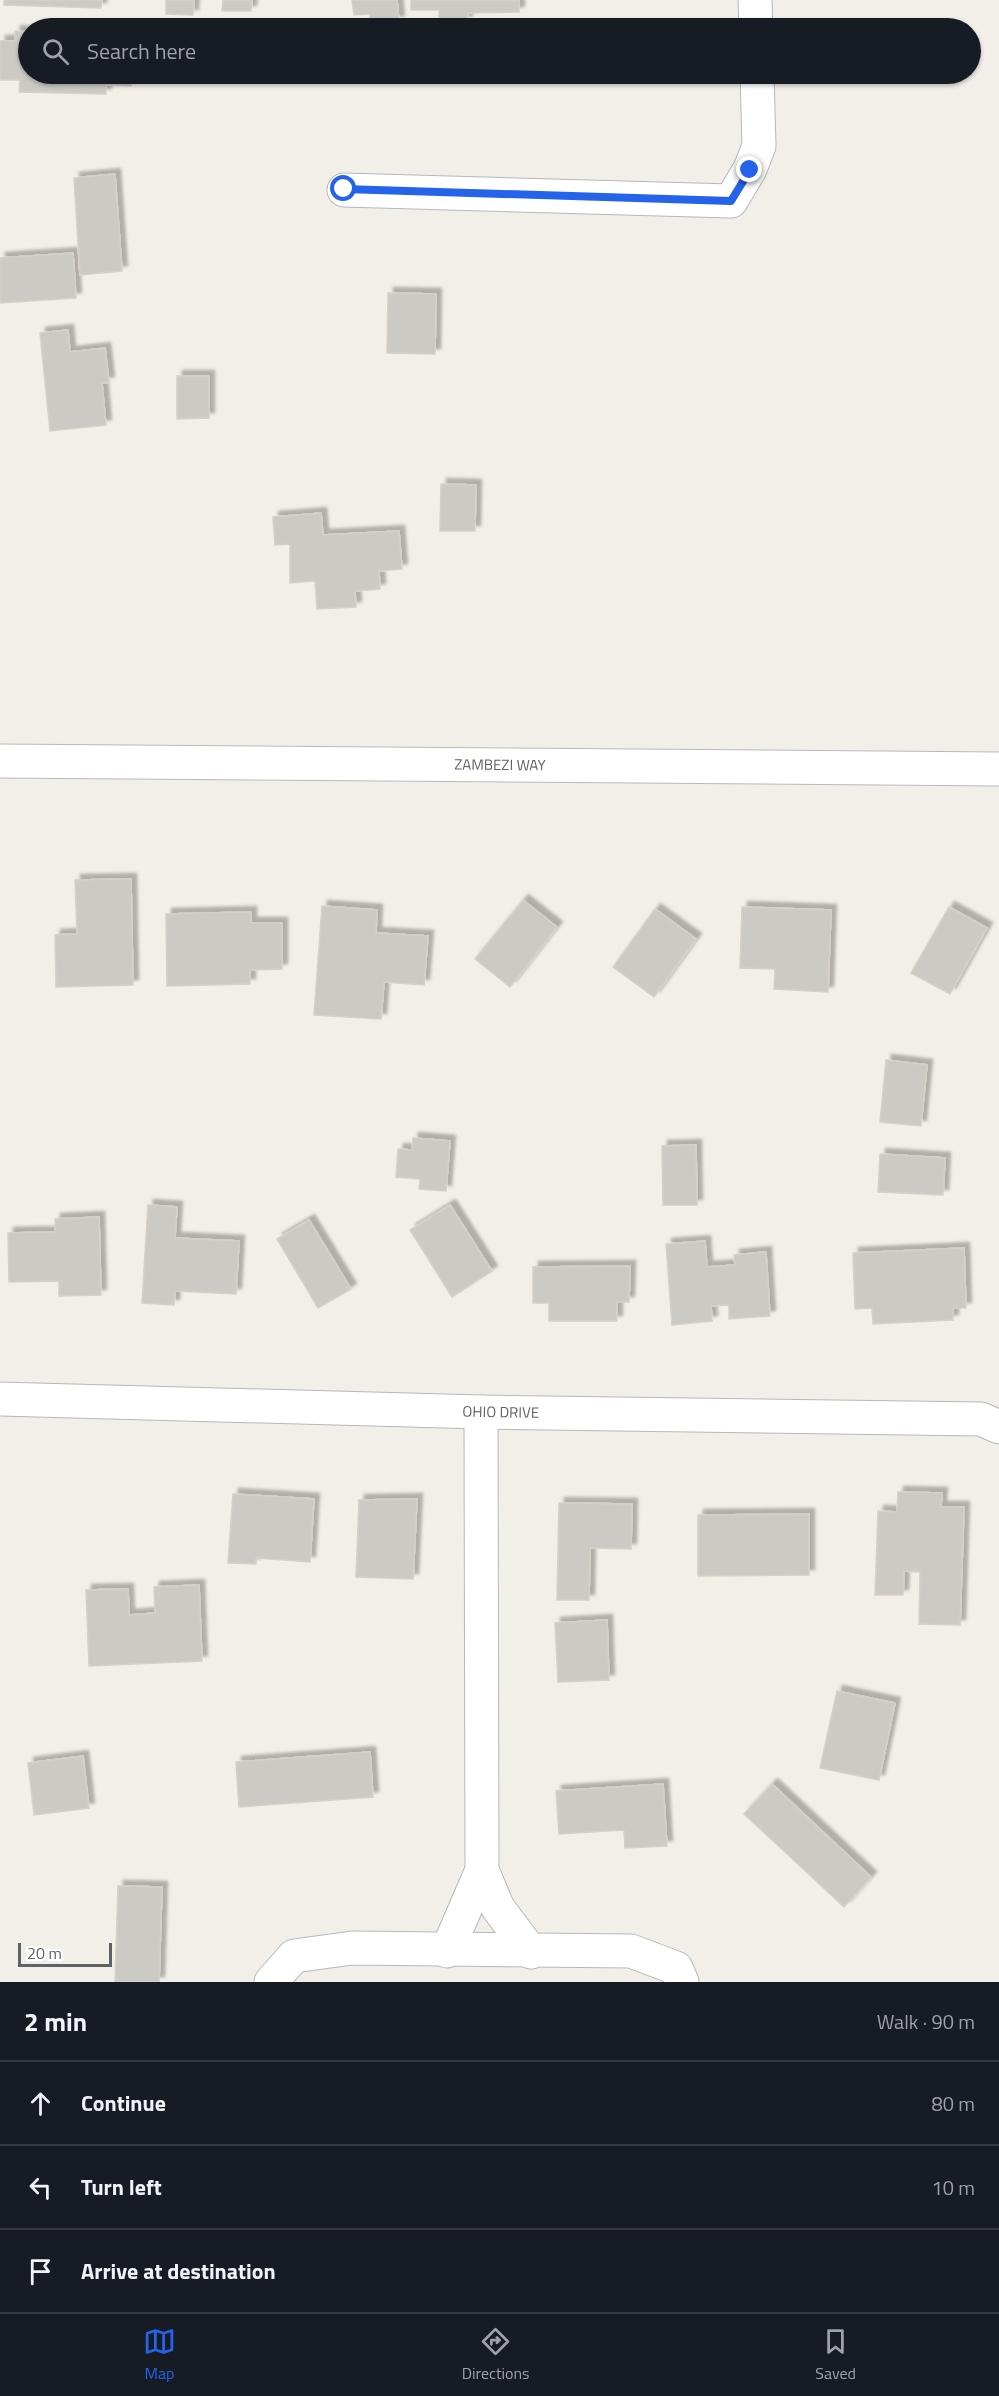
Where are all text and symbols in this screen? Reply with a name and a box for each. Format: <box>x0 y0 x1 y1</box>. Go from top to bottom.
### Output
search box <box>18 18 981 84</box>
text: Search here <box>87 34 196 68</box>
icon: search <box>39 35 72 68</box>
route end <box>736 156 762 182</box>
route start <box>330 175 356 201</box>
street label: ZAMBEZI WAY <box>454 753 546 776</box>
street label: OHIO DRIVE <box>462 1400 539 1424</box>
scale bar <box>18 1940 112 1968</box>
text: 20 m <box>27 1941 62 1965</box>
text: 2 min <box>24 2002 87 2041</box>
text: Walk · 90 m <box>877 2006 975 2037</box>
text: Continue <box>81 2086 166 2120</box>
icon: ahead <box>24 2087 57 2120</box>
text: 80 m <box>931 2088 975 2119</box>
text: Turn left <box>81 2170 162 2204</box>
icon: left <box>24 2171 57 2204</box>
text: 10 m <box>931 2172 975 2203</box>
text: Arrive at destination <box>81 2254 276 2288</box>
icon: arrive <box>24 2255 57 2288</box>
tab: Map <box>143 2325 176 2385</box>
tab: Directions <box>462 2325 530 2385</box>
tab: Saved <box>815 2325 856 2385</box>

